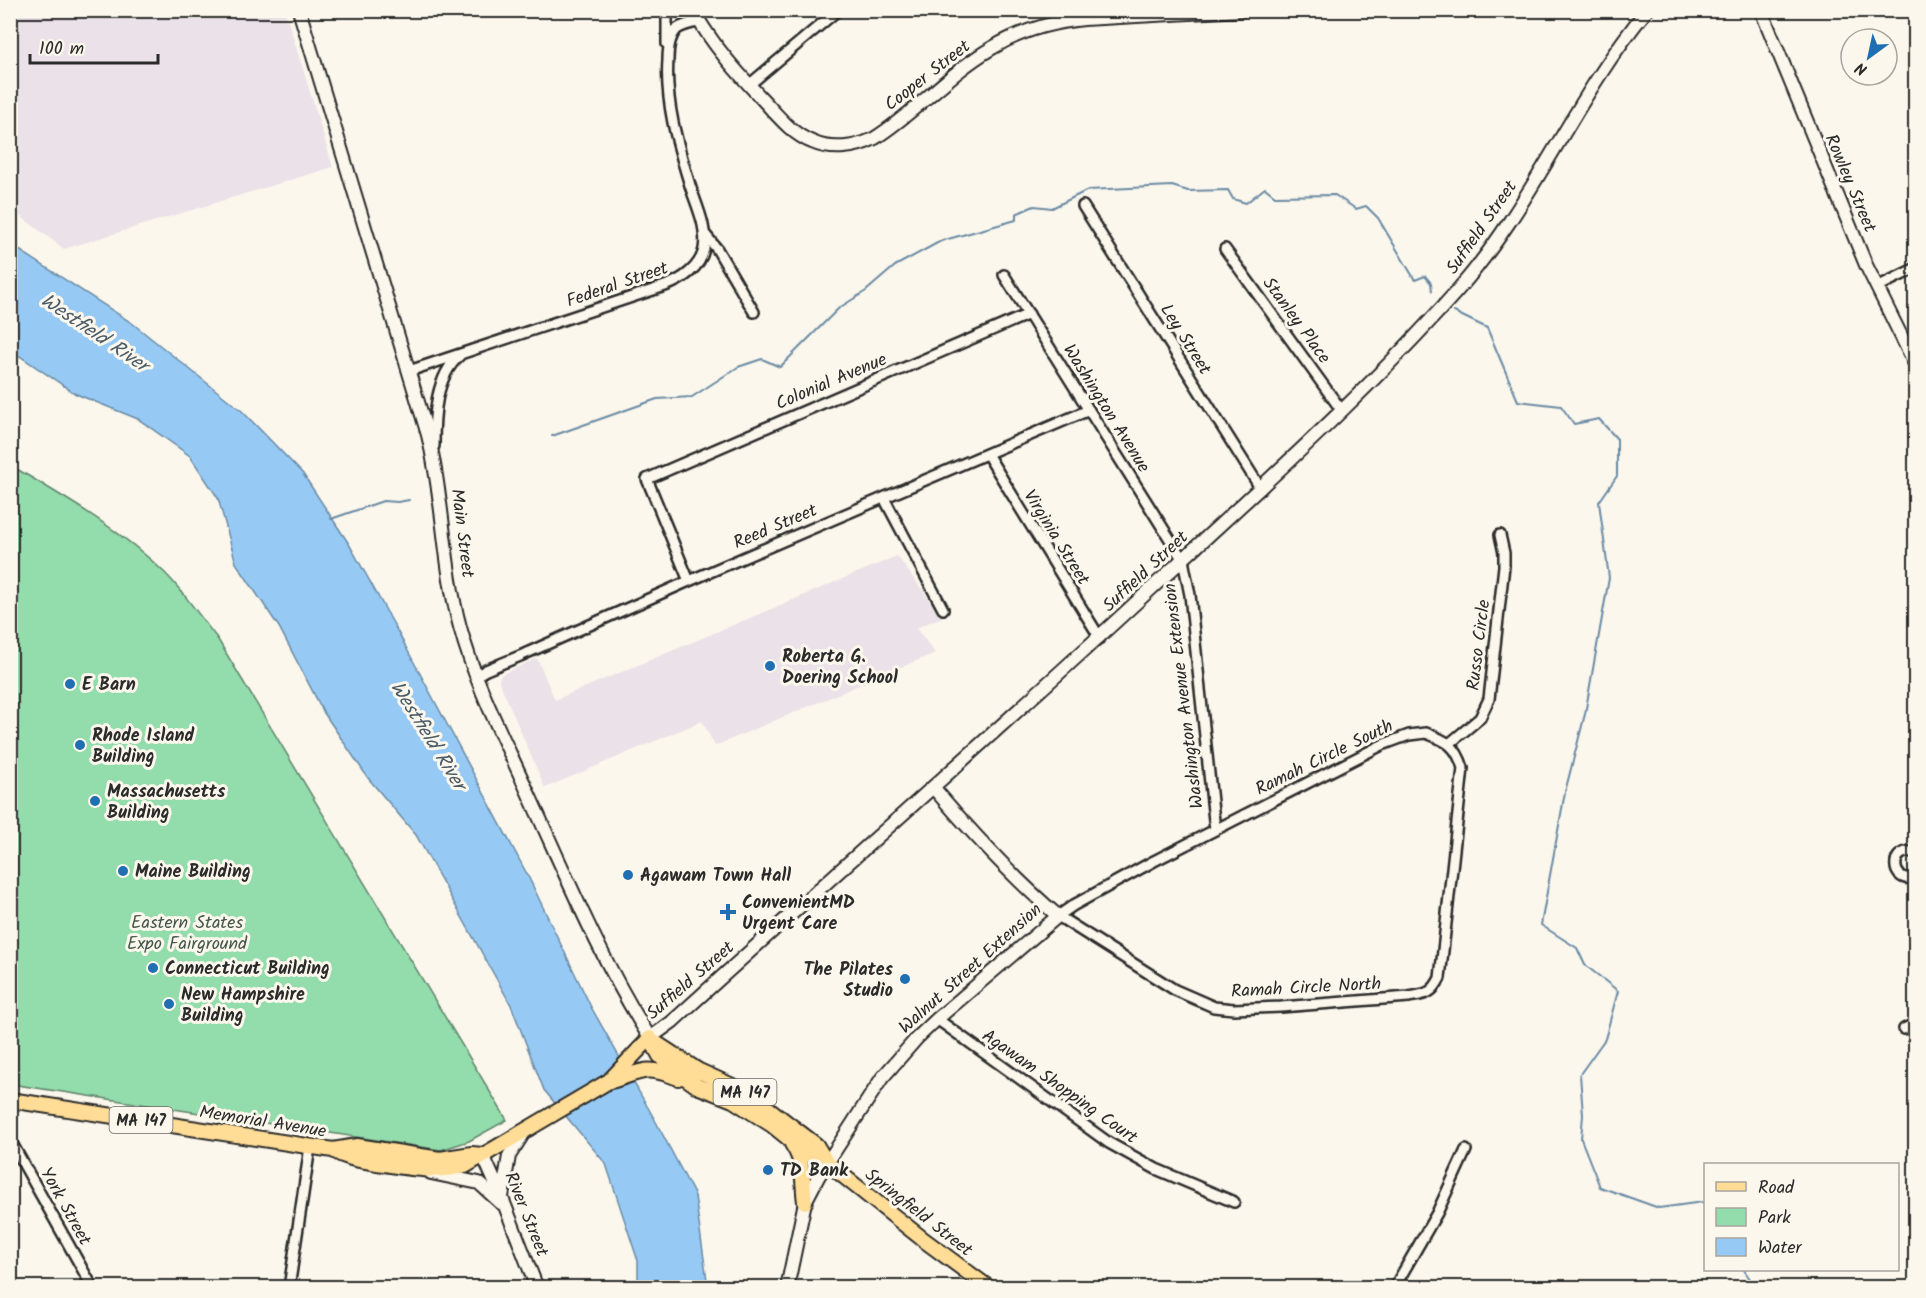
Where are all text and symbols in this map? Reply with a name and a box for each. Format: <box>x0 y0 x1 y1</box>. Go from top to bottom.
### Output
scale bar <box>30 27 158 65</box>
north arrow <box>1839 27 1899 87</box>
street label: Cooper Street <box>879 33 978 119</box>
text: 100 m <box>39 35 84 64</box>
text: N <box>1851 55 1873 82</box>
street label: Rowley Street <box>1816 130 1884 238</box>
street label: Suffield Street <box>1439 174 1526 281</box>
street label: Federal Street <box>563 254 673 316</box>
street label: Stanley Place <box>1254 271 1337 370</box>
water label: Westfield River <box>34 286 158 384</box>
street label: Ley Street <box>1151 299 1219 382</box>
street label: Washington Avenue <box>1054 339 1157 479</box>
street label: Colonial Avenue <box>771 346 892 419</box>
street label: Virginia Street <box>1015 484 1097 592</box>
street label: Main Street <box>442 487 481 580</box>
street label: Reed Street <box>729 496 823 558</box>
street label: Suffield Street <box>1096 524 1196 620</box>
street label: Washington Avenue Extension <box>1156 581 1213 810</box>
street label: Russo Circle <box>1460 598 1499 692</box>
place label: Roberta G. Doering School <box>782 643 898 693</box>
marker: Roberta G. Doering School <box>763 659 777 673</box>
place label: E Barn <box>82 671 136 700</box>
water label: Westfield River <box>381 675 476 801</box>
marker: E Barn <box>63 677 77 691</box>
street label: Ramah Circle South <box>1251 712 1399 804</box>
place label: Rhode Island Building <box>92 722 194 772</box>
marker: Rhode Island Building <box>73 738 87 752</box>
place label: Massachusetts Building <box>107 778 226 828</box>
marker: Massachusetts Building <box>88 794 102 808</box>
place label: Maine Building <box>135 858 251 887</box>
place label: Agawam Town Hall <box>640 862 791 891</box>
marker: Maine Building <box>116 864 130 878</box>
marker: Agawam Town Hall <box>621 868 635 882</box>
place label: ConvenientMD Urgent Care <box>742 889 855 939</box>
street label: Walnut Street Extension <box>893 897 1049 1042</box>
marker: ConvenientMD Urgent Care <box>719 903 737 921</box>
park label: Eastern States Expo Fairground <box>127 909 248 959</box>
street label: Suffield Street <box>640 934 742 1028</box>
place label: Connecticut Building <box>165 955 330 984</box>
place label: The Pilates Studio <box>804 956 894 1006</box>
marker: Connecticut Building <box>146 961 160 975</box>
street label: Ramah Circle North <box>1230 970 1382 1007</box>
marker: The Pilates Studio <box>898 972 912 986</box>
place label: New Hampshire Building <box>181 981 305 1031</box>
marker: New Hampshire Building <box>162 997 176 1011</box>
street label: Agawam Shopping Court <box>975 1022 1144 1153</box>
road number: MA 147 <box>714 1079 777 1105</box>
street label: Memorial Avenue <box>197 1098 328 1147</box>
road number: MA 147 <box>110 1107 172 1133</box>
place label: TD Bank <box>780 1157 849 1186</box>
street label: York Street <box>31 1162 99 1252</box>
street label: Springfield Street <box>858 1162 979 1265</box>
marker: TD Bank <box>761 1163 775 1177</box>
legend <box>1704 1163 1899 1271</box>
street label: River Street <box>495 1168 556 1262</box>
text: Road <box>1758 1174 1795 1203</box>
text: Park <box>1758 1204 1791 1233</box>
text: Water <box>1758 1234 1803 1263</box>

